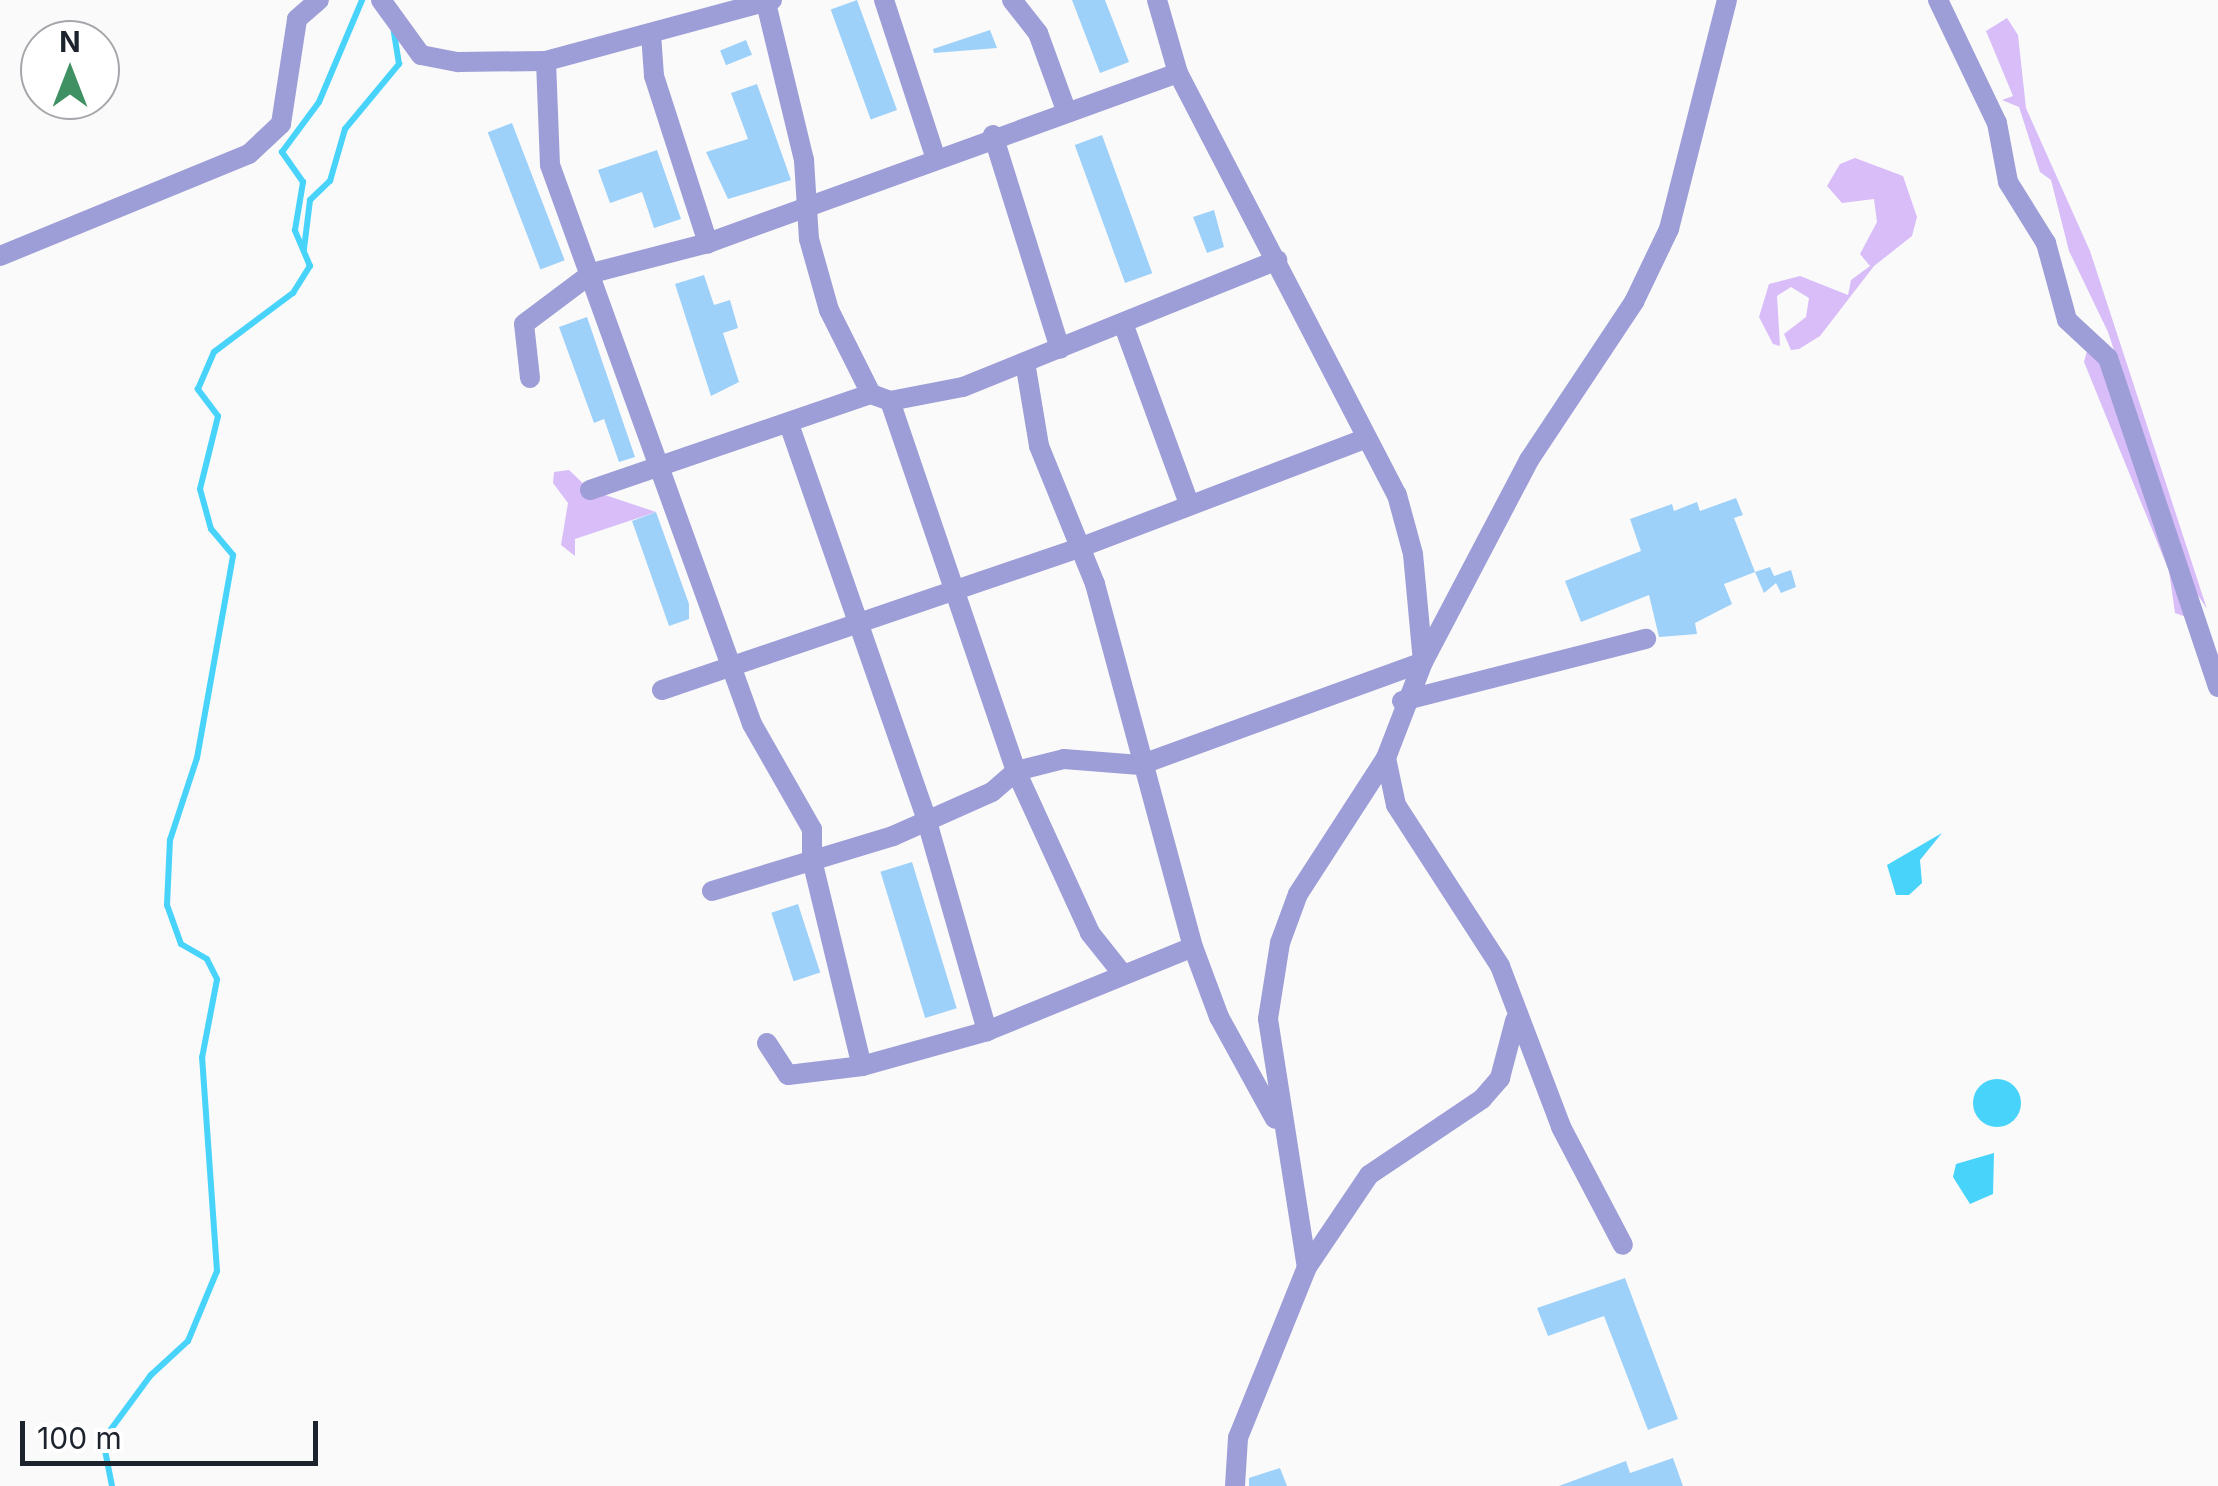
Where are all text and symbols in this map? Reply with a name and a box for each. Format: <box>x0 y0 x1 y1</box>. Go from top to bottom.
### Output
north arrow <box>20 20 120 120</box>
text: N <box>59 25 81 59</box>
scale bar <box>25 1401 322 1463</box>
text: 100 m <box>37 1420 122 1456</box>

